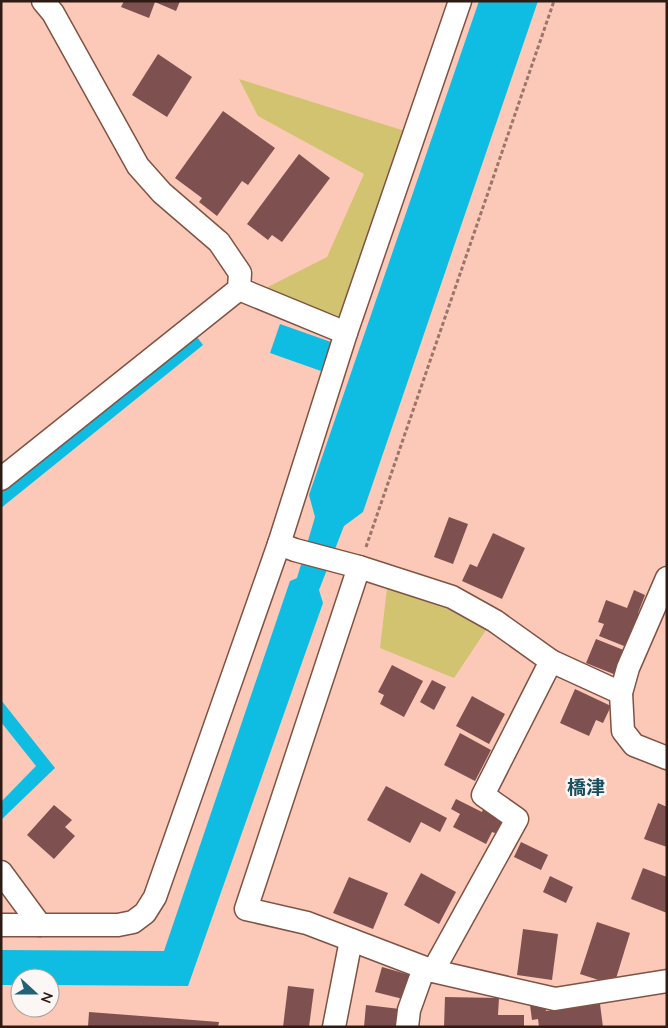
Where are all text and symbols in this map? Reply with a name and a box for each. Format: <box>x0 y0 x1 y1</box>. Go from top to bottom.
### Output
district label: 橋津 <box>567 775 605 801</box>
north arrow <box>10 968 60 1018</box>
text: N <box>36 989 57 1006</box>

